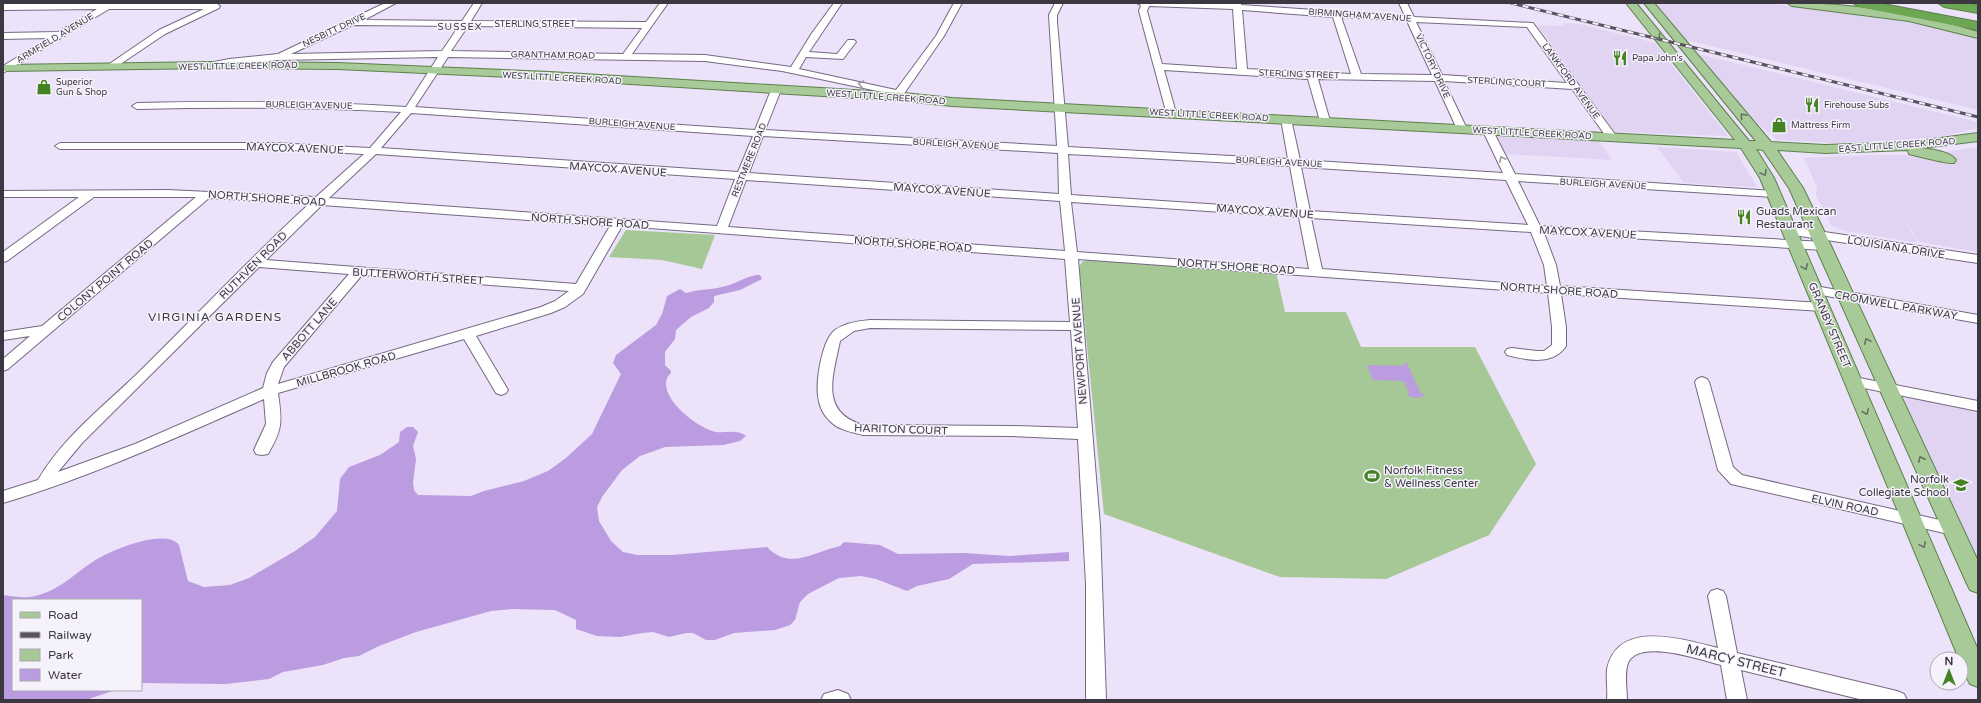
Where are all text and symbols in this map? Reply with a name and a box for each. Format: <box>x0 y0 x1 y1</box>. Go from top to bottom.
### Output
street label: BIRMINGHAM AVENUE <box>1308 6 1412 25</box>
street label: ARMFIELD AVENUE <box>15 11 96 66</box>
street label: NESBITT DRIVE <box>301 11 368 50</box>
street label: STERLING STREET <box>494 19 576 30</box>
district label: SUSSEX <box>437 21 483 33</box>
street label: VICTORY DRIVE <box>1413 32 1452 100</box>
one-way arrow <box>1653 32 1660 39</box>
street label: LANKFORD AVENUE <box>1539 41 1602 122</box>
street label: GRANTHAM ROAD <box>511 49 595 62</box>
restaurant icon: Papa John's <box>1611 49 1629 67</box>
place label: Papa John's <box>1632 53 1683 64</box>
street label: WEST LITTLE CREEK ROAD <box>178 60 298 73</box>
street label: STERLING STREET <box>1258 68 1340 81</box>
street label: WEST LITTLE CREEK ROAD <box>502 70 622 87</box>
street label: STERLING COURT <box>1467 75 1547 90</box>
place label: Superior Gun & Shop <box>56 77 107 98</box>
shop icon: Superior Gun & Shop <box>35 78 53 96</box>
one-way arrow <box>858 81 865 89</box>
street label: WEST LITTLE CREEK ROAD <box>826 88 946 107</box>
restaurant icon: Firehouse Subs <box>1803 96 1821 114</box>
street label: BURLEIGH AVENUE <box>265 99 353 112</box>
place label: Firehouse Subs <box>1824 100 1889 111</box>
street label: WEST LITTLE CREEK ROAD <box>1149 107 1269 124</box>
one-way arrow <box>1740 114 1747 121</box>
street label: BURLEIGH AVENUE <box>588 116 676 133</box>
shop icon: Mattress Firm <box>1770 116 1788 134</box>
place label: Mattress Firm <box>1791 120 1850 131</box>
street label: RESTMERE ROAD <box>730 121 769 199</box>
street label: WEST LITTLE CREEK ROAD <box>1472 125 1592 142</box>
street label: EAST LITTLE CREEK ROAD <box>1838 136 1956 155</box>
street label: BURLEIGH AVENUE <box>912 137 1000 152</box>
street label: MAYCOX AVENUE <box>246 140 344 157</box>
street label: BURLEIGH AVENUE <box>1235 155 1323 170</box>
one-way arrow <box>1499 156 1507 163</box>
street label: MAYCOX AVENUE <box>569 160 667 179</box>
one-way arrow <box>1760 169 1767 176</box>
street label: BURLEIGH AVENUE <box>1559 177 1647 192</box>
street label: MAYCOX AVENUE <box>893 181 991 200</box>
street label: NORTH SHORE ROAD <box>208 188 326 209</box>
street label: MAYCOX AVENUE <box>1216 202 1314 221</box>
place label: Guads Mexican Restaurant <box>1756 205 1836 231</box>
restaurant icon: Guads Mexican Restaurant <box>1735 208 1753 226</box>
street label: NORTH SHORE ROAD <box>531 211 649 232</box>
street label: MAYCOX AVENUE <box>1539 223 1637 242</box>
street label: RUTHVEN ROAD <box>217 229 290 302</box>
street label: LOUISIANA DRIVE <box>1846 233 1946 262</box>
street label: NORTH SHORE ROAD <box>854 234 972 255</box>
street label: COLONY POINT ROAD <box>55 236 156 324</box>
street label: NORTH SHORE ROAD <box>1177 256 1295 277</box>
one-way arrow <box>1801 263 1809 270</box>
street label: BUTTERWORTH STREET <box>352 265 484 288</box>
street label: NORTH SHORE ROAD <box>1500 280 1618 301</box>
street label: GRANBY STREET <box>1806 280 1854 370</box>
street label: CROMWELL PARKWAY <box>1833 288 1958 323</box>
street label: ABBOTT LANE <box>279 295 340 363</box>
street label: NEWPORT AVENUE <box>1069 297 1090 405</box>
district label: VIRGINIA GARDENS <box>148 310 282 324</box>
one-way arrow <box>1864 337 1872 345</box>
street label: MILLBROOK ROAD <box>295 349 397 390</box>
one-way arrow <box>1862 409 1870 416</box>
street label: HARITON COURT <box>854 421 948 438</box>
one-way arrow <box>1918 456 1926 463</box>
place label: Norfolk Fitness & Wellness Center <box>1384 464 1479 490</box>
sports icon: Norfolk Fitness & Wellness Center <box>1363 467 1381 485</box>
place label: Norfolk Collegiate School <box>1859 473 1949 499</box>
school or university icon: Norfolk Collegiate School <box>1952 476 1970 494</box>
street label: ELVIN ROAD <box>1810 492 1880 519</box>
one-way arrow <box>1918 541 1926 548</box>
legend <box>12 599 142 691</box>
text: Road <box>48 608 78 622</box>
text: Railway <box>48 628 92 642</box>
street label: MARCY STREET <box>1685 641 1787 681</box>
text: Park <box>48 648 74 662</box>
north arrow <box>1929 651 1969 691</box>
text: N <box>1945 655 1953 668</box>
text: Water <box>48 668 83 682</box>

